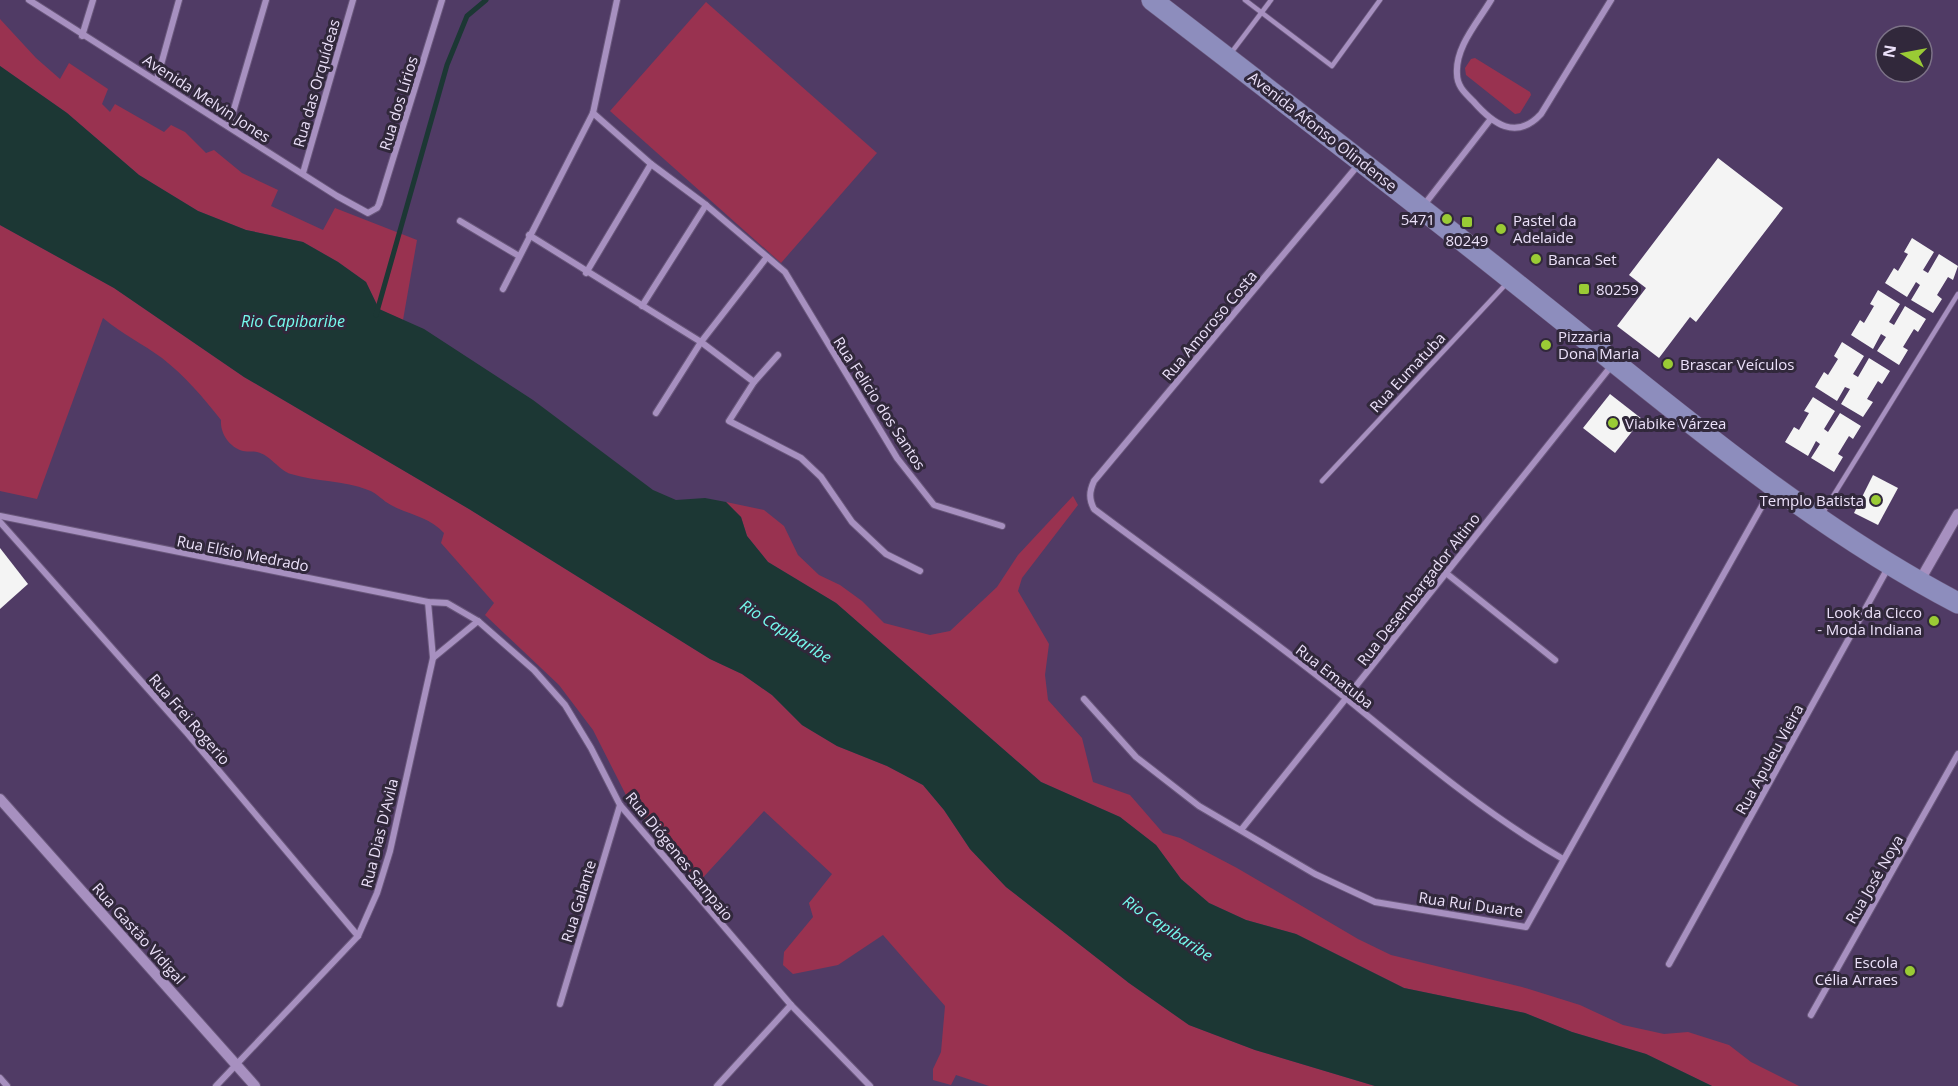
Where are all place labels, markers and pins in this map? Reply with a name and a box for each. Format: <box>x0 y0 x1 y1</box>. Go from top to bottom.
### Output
place label: 5471 <box>1401 209 1435 229</box>
place label: Pastel da Adelaide <box>1513 210 1576 247</box>
marker: 5471 <box>1440 212 1454 226</box>
marker: 80249 <box>1460 215 1474 229</box>
marker: Pastel da Adelaide <box>1494 222 1508 236</box>
place label: 80249 <box>1446 230 1488 250</box>
place label: Banca Set <box>1548 249 1617 269</box>
marker: Banca Set <box>1529 252 1543 266</box>
place label: 80259 <box>1596 279 1639 299</box>
marker: 80259 <box>1577 282 1591 296</box>
place label: Pizzaria Dona Maria <box>1558 326 1639 363</box>
marker: Pizzaria Dona Maria <box>1539 338 1553 352</box>
place label: Brascar Veículos <box>1680 354 1794 374</box>
marker: Brascar Veículos <box>1661 357 1675 371</box>
place label: Viabike Várzea <box>1625 413 1726 433</box>
marker: Viabike Várzea <box>1606 416 1620 430</box>
place label: Templo Batista <box>1760 490 1864 510</box>
marker: Templo Batista <box>1869 493 1883 507</box>
place label: Look da Cicco - Moda Indiana <box>1817 602 1922 639</box>
marker: Look da Cicco - Moda Indiana <box>1927 614 1941 628</box>
place label: Escola Célia Arraes <box>1815 952 1898 989</box>
marker: Escola Célia Arraes <box>1903 964 1917 978</box>

